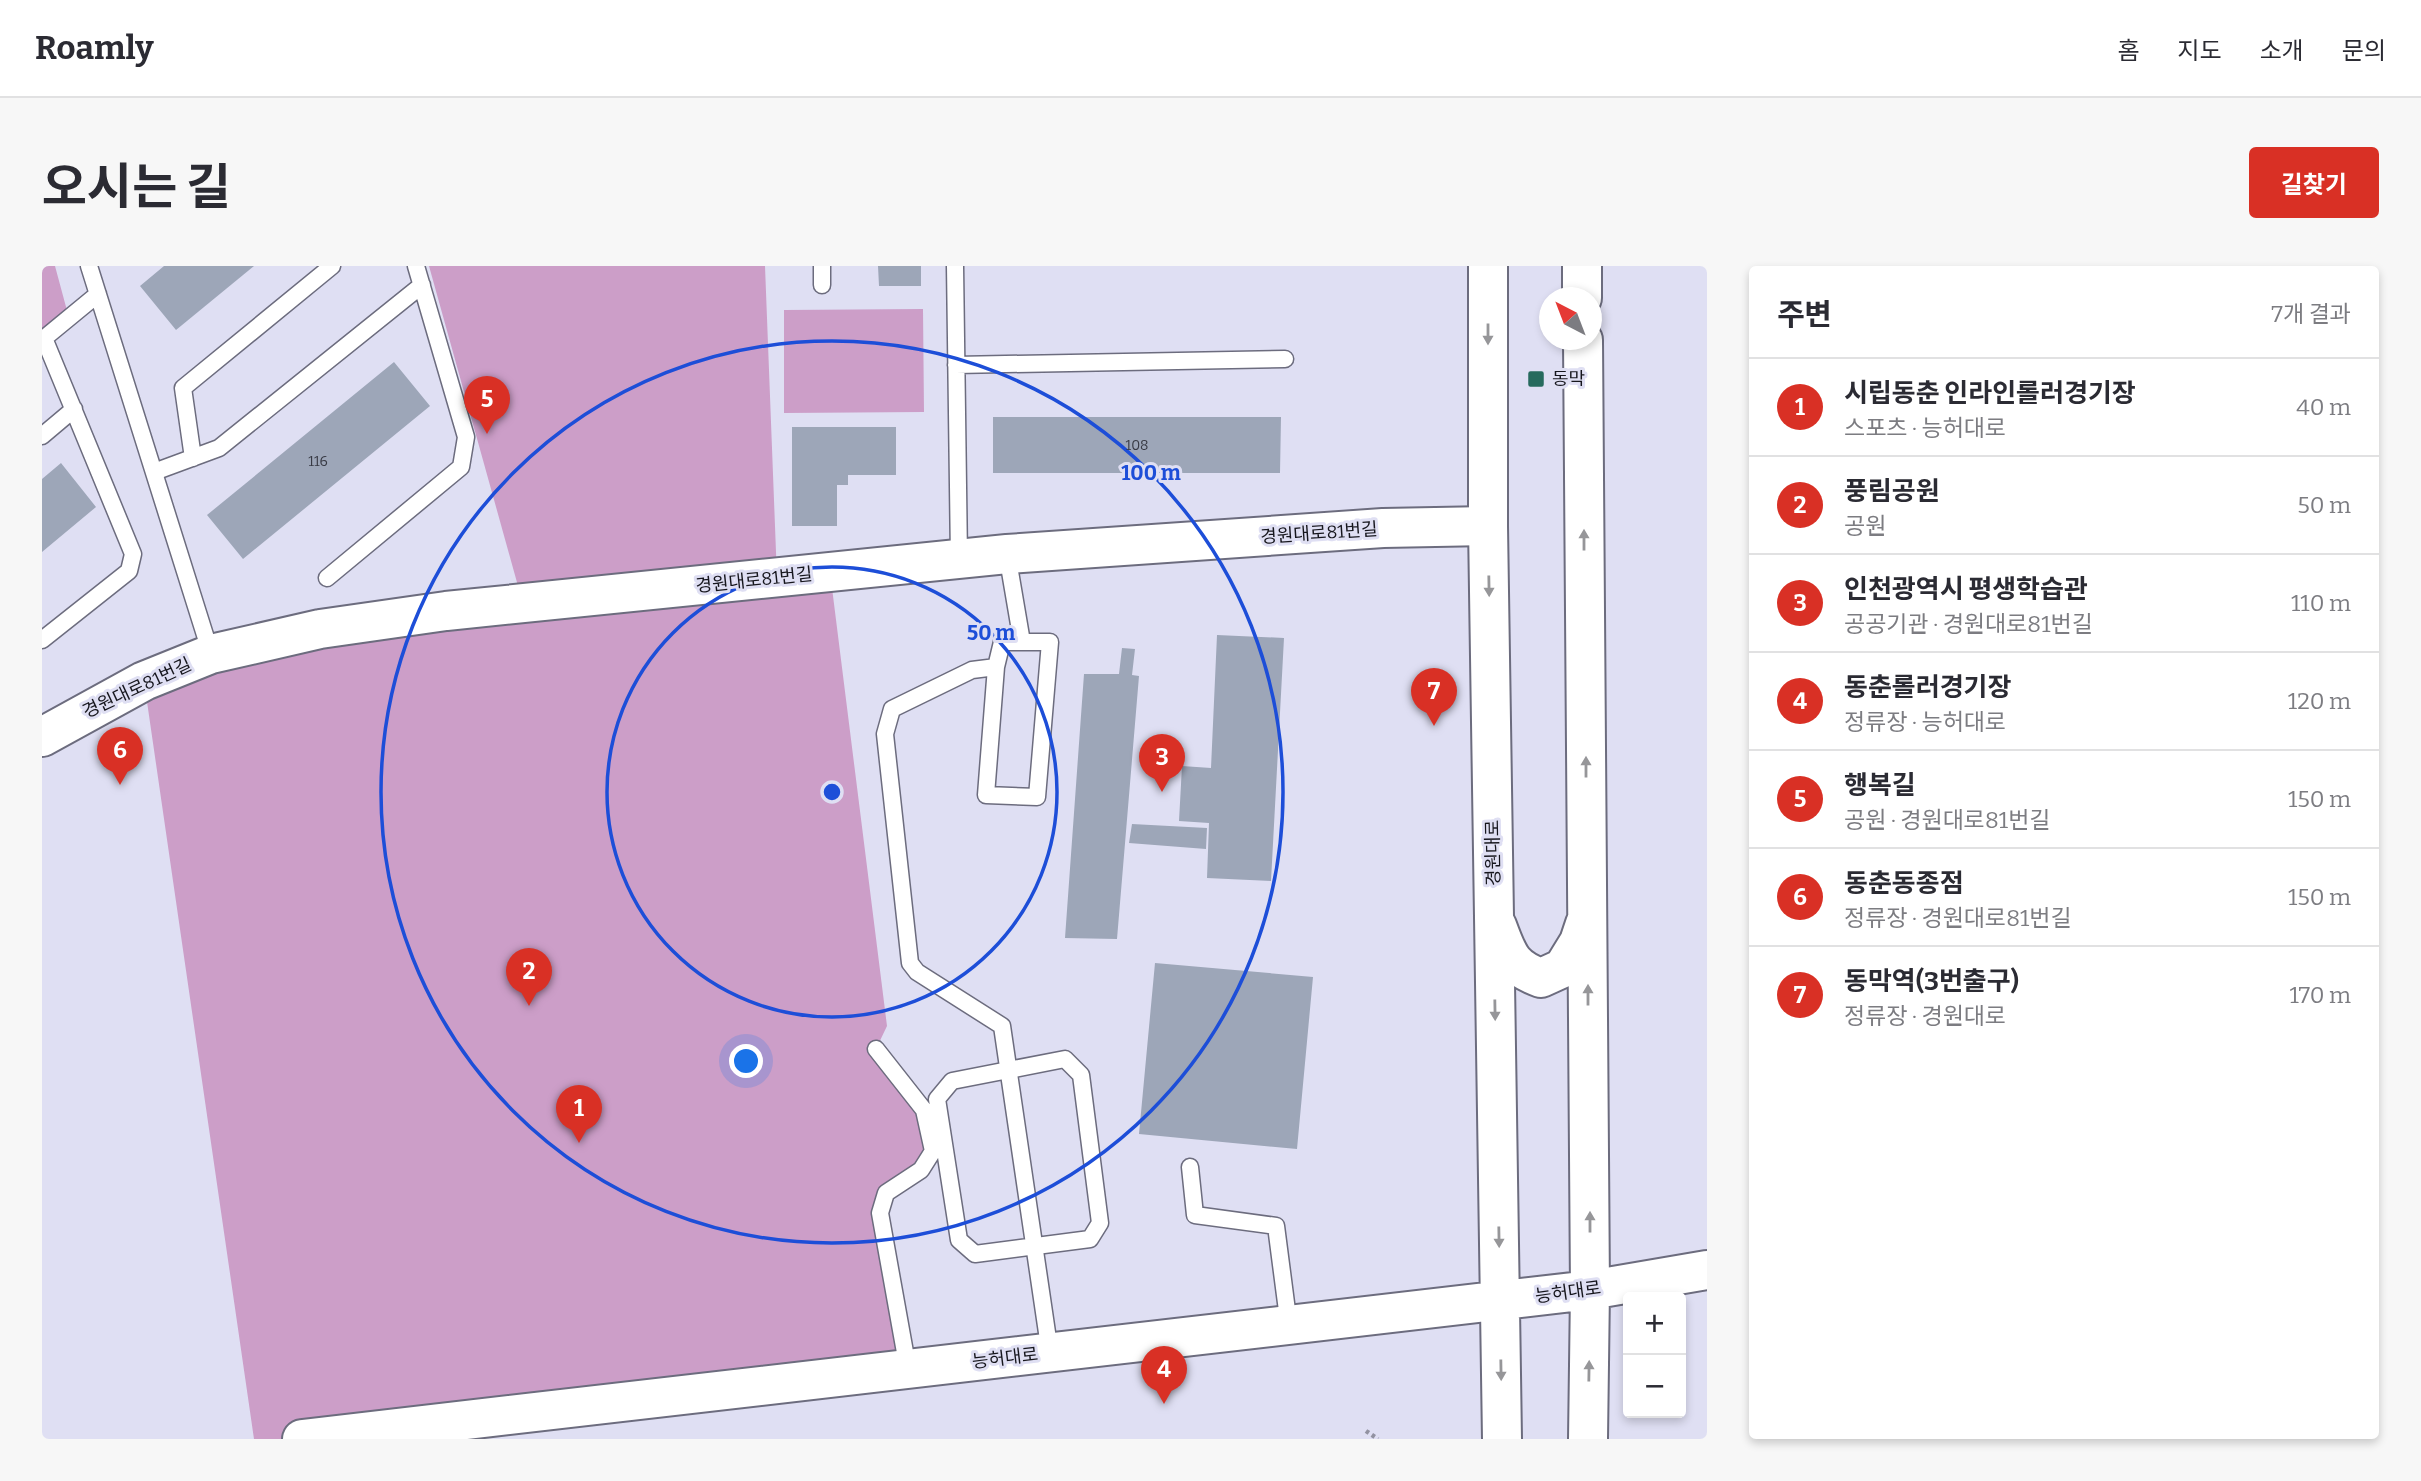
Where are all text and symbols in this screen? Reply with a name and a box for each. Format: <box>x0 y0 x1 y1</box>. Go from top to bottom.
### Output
text: Roamly <box>35 28 154 68</box>
text: 홈 <box>2117 37 2139 65</box>
text: 지도 <box>2177 37 2222 65</box>
text: 소개 <box>2260 37 2304 65</box>
text: 문의 <box>2342 37 2386 65</box>
button: 길찾기 <box>2249 147 2379 218</box>
text: 오시는 길 <box>42 158 231 217</box>
north arrow <box>1539 287 1602 350</box>
text: 주변 <box>1777 297 1832 333</box>
text: 7개 결과 <box>2271 300 2351 328</box>
one-way arrow <box>1482 323 1494 345</box>
place label: 동막 <box>1552 368 1585 390</box>
marker: 동막 <box>1526 369 1546 389</box>
pin: 5 <box>464 376 510 434</box>
text: 시립동춘 인라인롤러경기장 <box>1844 378 2136 409</box>
text: 1 <box>1795 393 1805 421</box>
text: 40 m <box>2296 393 2351 421</box>
text: 스포츠 · 능허대로 <box>1844 414 2006 442</box>
house number: 108 <box>1125 437 1149 454</box>
house number: 116 <box>308 453 328 470</box>
text: 100 m <box>1121 460 1181 486</box>
text: 풍림공원 <box>1844 476 1940 507</box>
text: 2 <box>1794 491 1806 519</box>
text: 50 m <box>2297 491 2351 519</box>
text: 공원 <box>1844 512 1886 540</box>
street label: 경원대로81번길 <box>1260 518 1378 548</box>
one-way arrow <box>1578 528 1590 550</box>
street label: 경원대로81번길 <box>694 563 814 597</box>
text: 인천광역시 평생학습관 <box>1844 574 2088 605</box>
one-way arrow <box>1483 575 1495 597</box>
text: 3 <box>1793 589 1807 617</box>
text: 110 m <box>2291 589 2351 617</box>
text: 공공기관 · 경원대로81번길 <box>1844 610 2093 638</box>
text: 50 m <box>967 620 1015 646</box>
street label: 경원대로81번길 <box>79 653 195 723</box>
pin: 7 <box>1411 668 1457 726</box>
text: 동춘롤러경기장 <box>1844 672 2011 703</box>
text: 4 <box>1793 687 1807 715</box>
text: 120 m <box>2288 687 2351 715</box>
text: 정류장 · 능허대로 <box>1844 708 2006 736</box>
pin: 6 <box>97 727 143 785</box>
pin: 3 <box>1139 734 1185 792</box>
one-way arrow <box>1580 756 1592 778</box>
text: 행복길 <box>1844 770 1916 801</box>
centre of rings <box>820 780 844 804</box>
text: 5 <box>1794 785 1806 813</box>
text: 150 m <box>2288 785 2351 813</box>
text: 공원 · 경원대로81번길 <box>1844 806 2051 834</box>
street label: 경원대로 <box>1481 820 1505 886</box>
text: 동춘동종점 <box>1844 868 1964 899</box>
text: 6 <box>1793 883 1807 911</box>
text: 150 m <box>2288 883 2351 911</box>
text: 정류장 · 경원대로81번길 <box>1844 904 2072 932</box>
pin: 2 <box>506 948 552 1006</box>
text: 동막역(3번출구) <box>1844 966 2019 997</box>
text: 7 <box>1794 981 1806 1009</box>
text: 170 m <box>2289 981 2351 1009</box>
one-way arrow <box>1582 983 1594 1005</box>
one-way arrow <box>1489 999 1501 1021</box>
text: 정류장 · 경원대로 <box>1844 1002 2006 1030</box>
your location <box>729 1044 763 1078</box>
pin: 1 <box>556 1085 602 1143</box>
one-way arrow <box>1584 1211 1595 1233</box>
one-way arrow <box>1493 1226 1504 1248</box>
street label: 능허대로 <box>1534 1276 1602 1308</box>
map controls <box>1623 1292 1686 1418</box>
button: + <box>1623 1292 1686 1355</box>
street label: 능허대로 <box>971 1343 1039 1373</box>
pin: 4 <box>1141 1346 1187 1404</box>
button: − <box>1623 1355 1686 1418</box>
one-way arrow <box>1495 1359 1506 1381</box>
one-way arrow <box>1583 1360 1595 1382</box>

